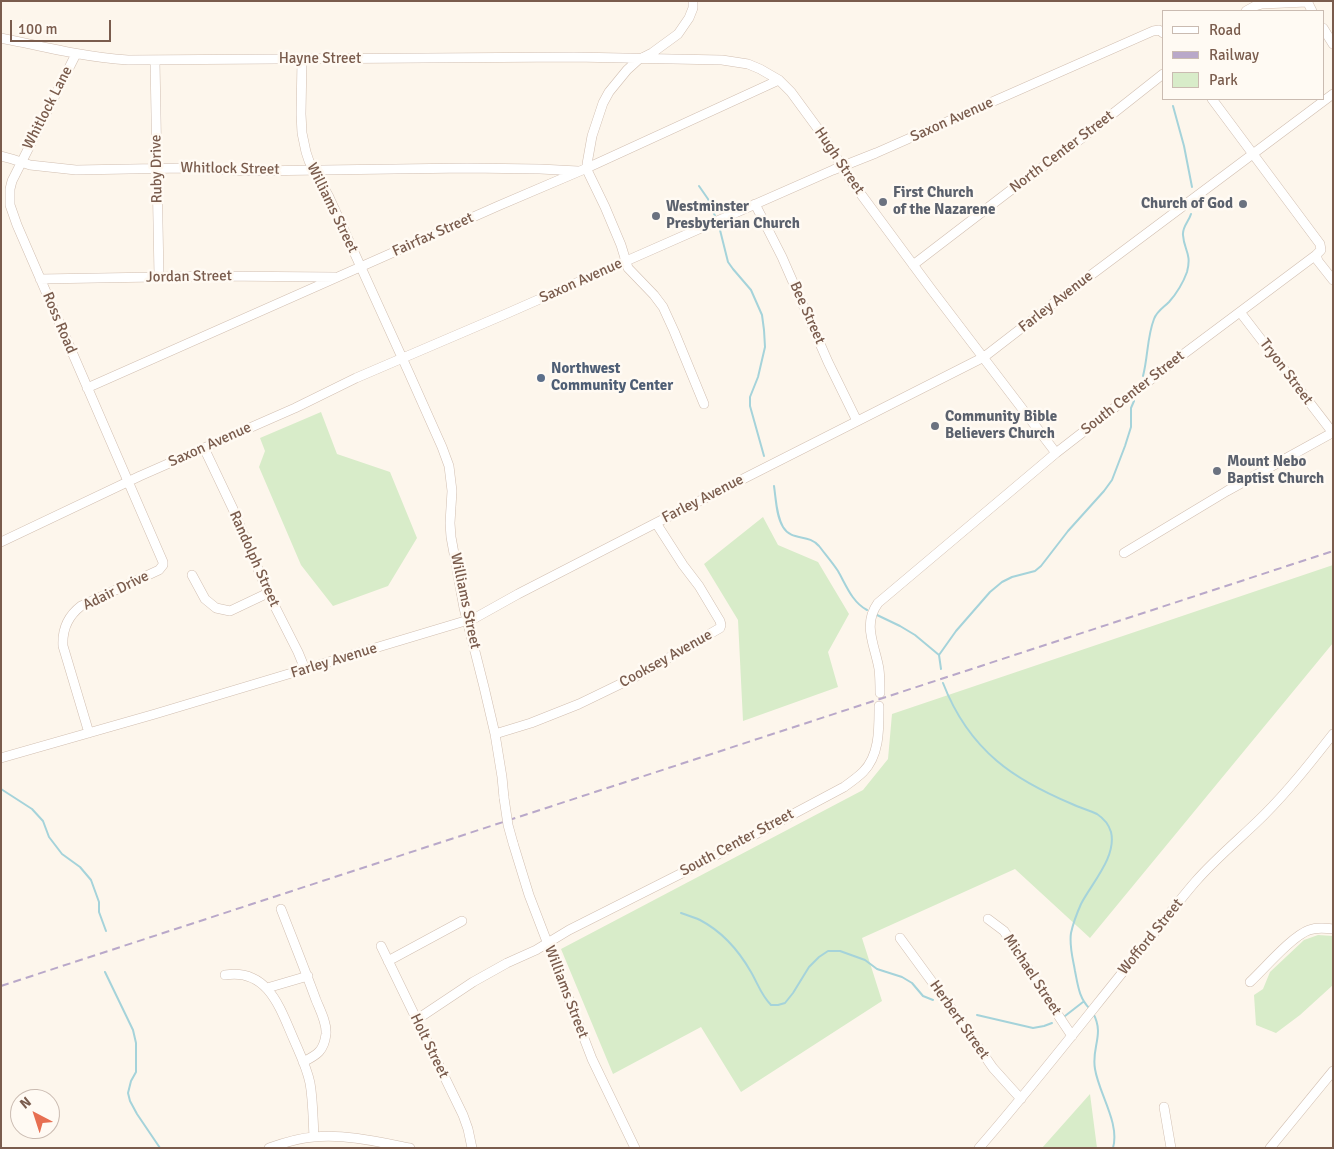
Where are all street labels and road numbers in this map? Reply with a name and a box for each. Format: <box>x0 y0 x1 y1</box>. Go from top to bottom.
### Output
street label: Hayne Street <box>279 50 361 68</box>
street label: Whitlock Lane <box>19 63 77 153</box>
street label: Saxon Avenue <box>908 94 996 146</box>
street label: North Center Street <box>1006 107 1118 197</box>
street label: Hugh Street <box>810 124 868 198</box>
street label: Ruby Drive <box>147 135 167 203</box>
street label: Whitlock Street <box>180 159 280 179</box>
street label: Williams Street <box>302 160 362 256</box>
street label: Fairfax Street <box>390 209 476 261</box>
street label: Saxon Avenue <box>537 255 625 307</box>
street label: Jordan Street <box>146 267 232 287</box>
street label: Farley Avenue <box>1015 267 1097 337</box>
street label: Bee Street <box>785 279 829 347</box>
street label: Ross Road <box>38 290 80 356</box>
street label: Tryon Street <box>1255 336 1317 408</box>
street label: South Center Street <box>1078 347 1188 439</box>
street label: Saxon Avenue <box>166 419 254 471</box>
street label: Farley Avenue <box>659 471 747 527</box>
street label: Randolph Street <box>225 508 283 610</box>
street label: Williams Street <box>446 551 484 651</box>
street label: Adair Drive <box>80 567 152 615</box>
street label: Cooksey Avenue <box>617 626 715 692</box>
street label: Farley Avenue <box>289 639 379 683</box>
street label: South Center Street <box>677 805 797 881</box>
street label: Wofford Street <box>1115 895 1187 979</box>
street label: Michael Street <box>999 931 1065 1019</box>
street label: Williams Street <box>540 943 592 1041</box>
street label: Herbert Street <box>925 977 993 1063</box>
street label: Holt Street <box>406 1011 452 1081</box>

